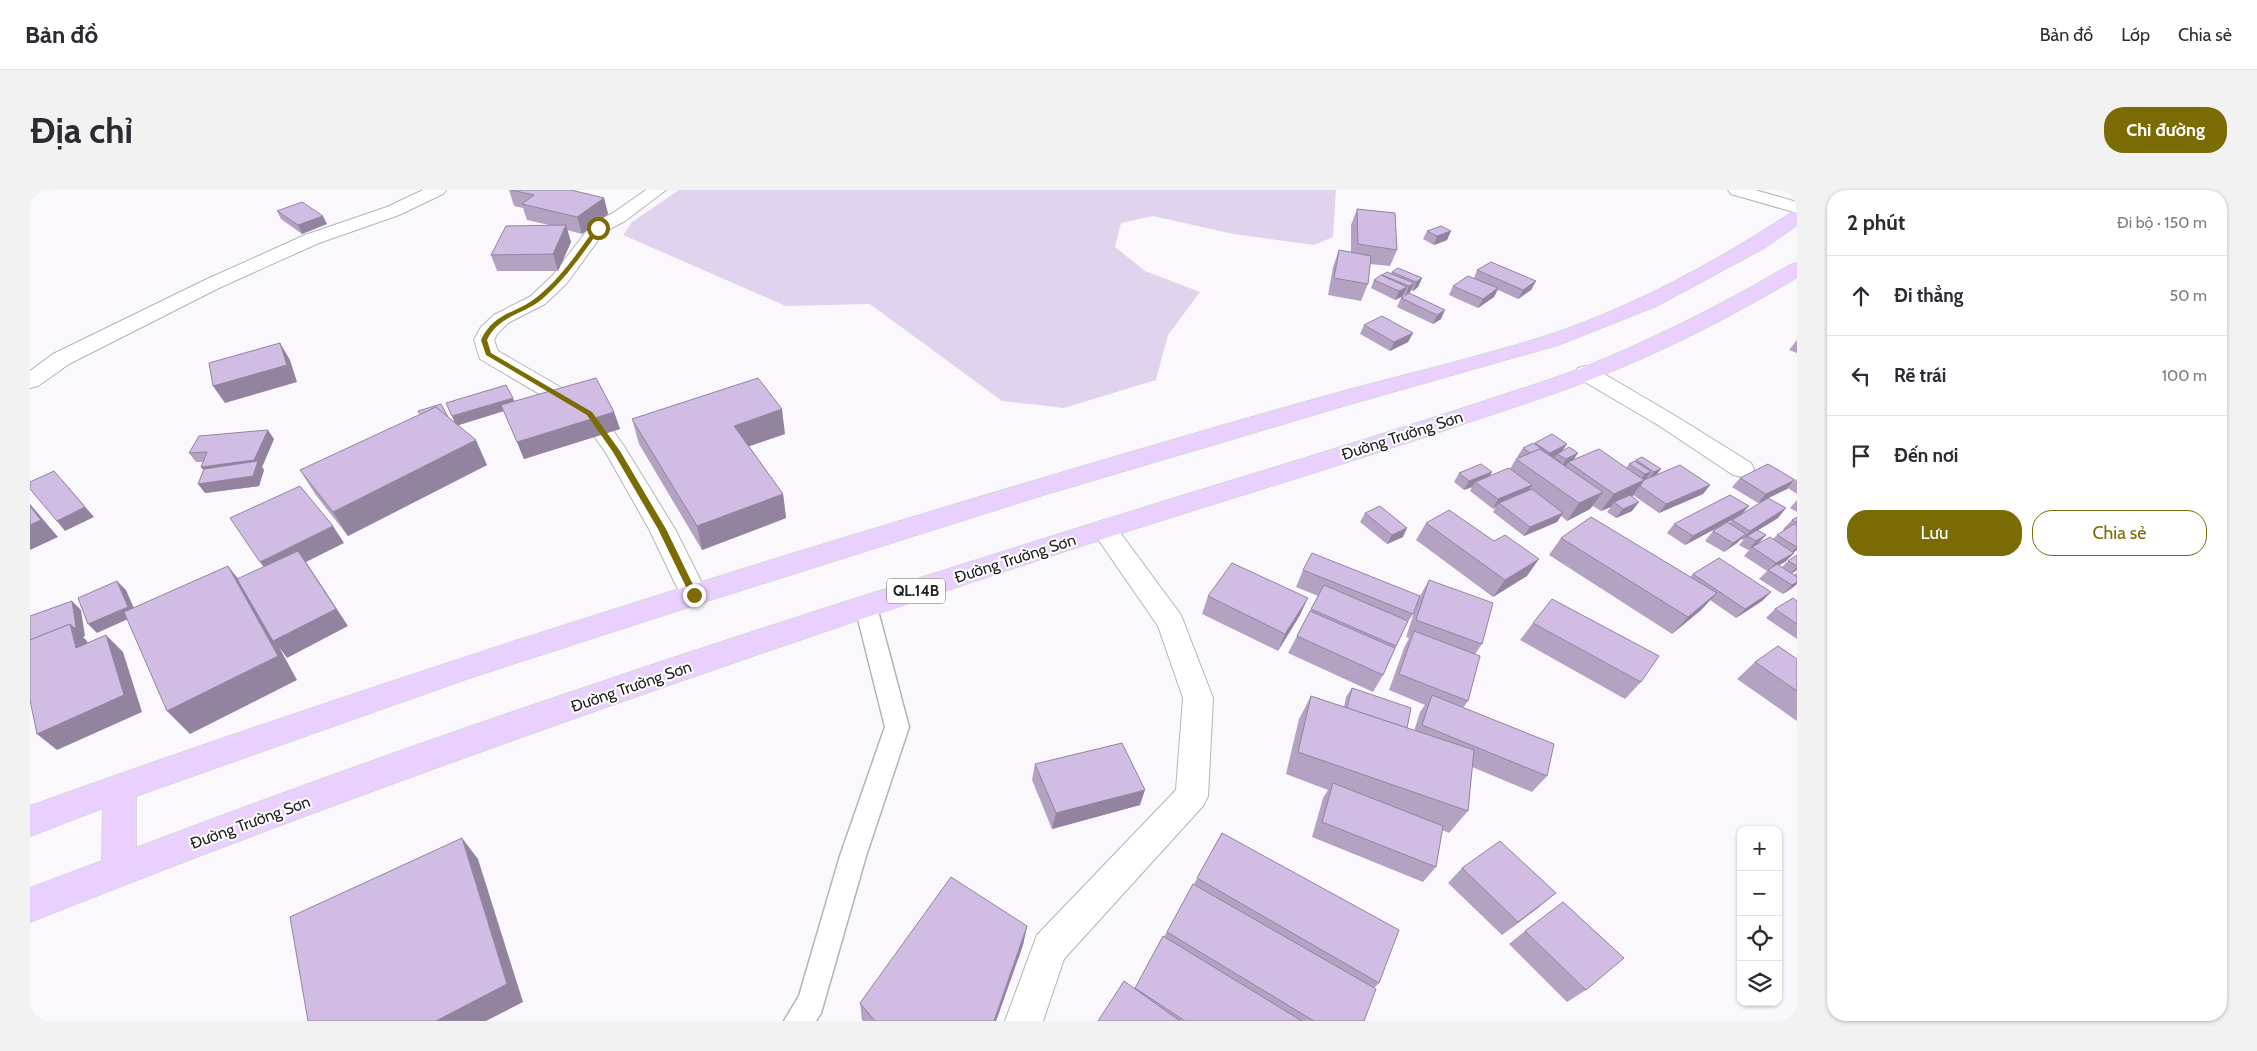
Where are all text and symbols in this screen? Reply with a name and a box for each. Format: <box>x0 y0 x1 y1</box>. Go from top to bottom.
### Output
text: Bản đồ <box>25 20 98 49</box>
text: Bản đồ <box>2040 24 2093 46</box>
text: Lớp <box>2121 24 2150 46</box>
text: Chia sẻ <box>2178 24 2232 46</box>
button: Chỉ đường <box>2104 107 2227 153</box>
text: Địa chỉ <box>30 109 133 152</box>
text: 2 phút <box>1847 210 1905 235</box>
text: Đi bộ · 150 m <box>2117 213 2207 232</box>
route start <box>587 217 610 240</box>
icon: ahead <box>1847 282 1875 310</box>
text: Đi thẳng <box>1894 284 1963 307</box>
text: 50 m <box>2170 286 2207 305</box>
icon: left <box>1847 362 1875 390</box>
text: Rẽ trái <box>1894 364 1946 387</box>
text: 100 m <box>2162 366 2207 385</box>
street label: Đường Trường Sơn <box>1339 407 1465 464</box>
icon: arrive <box>1847 442 1875 470</box>
text: Đến nơi <box>1894 444 1958 467</box>
button: Lưu <box>1847 510 2022 556</box>
button: Chia sẻ <box>2032 510 2207 556</box>
street label: Đường Trường Sơn <box>952 530 1078 587</box>
road number: QL.14B <box>887 578 945 604</box>
route end <box>683 584 706 607</box>
street label: Đường Trường Sơn <box>568 657 694 716</box>
street label: Đường Trường Sơn <box>188 792 313 853</box>
map controls <box>1737 826 1782 1006</box>
button: + <box>1737 826 1782 871</box>
button: − <box>1737 871 1782 916</box>
button: locate <box>1737 916 1782 961</box>
button: layers <box>1737 961 1782 1006</box>

